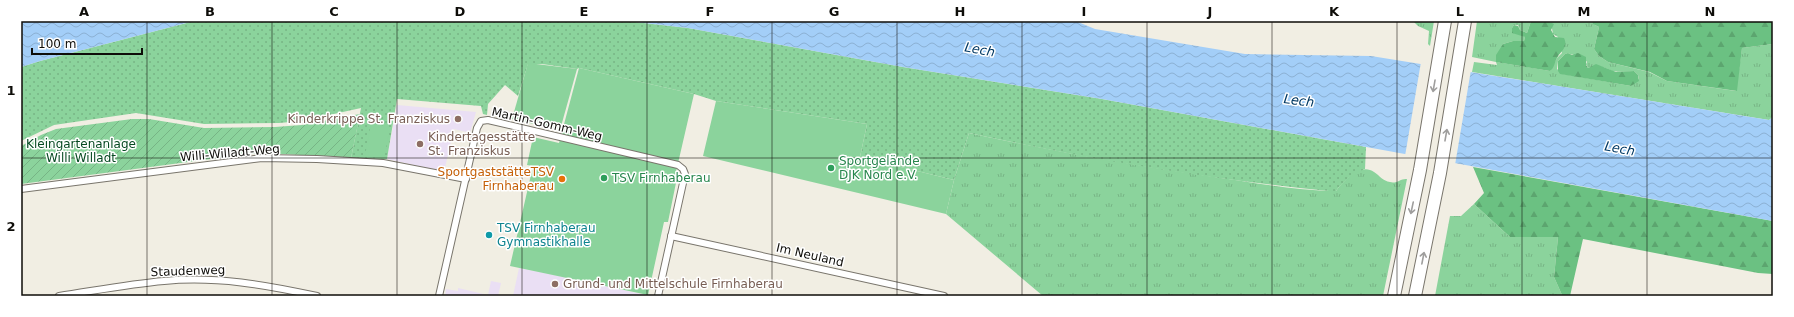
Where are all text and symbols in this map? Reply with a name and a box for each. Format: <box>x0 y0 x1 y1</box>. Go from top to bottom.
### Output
text: A <box>79 4 89 19</box>
text: B <box>205 4 215 19</box>
text: C <box>329 4 339 19</box>
text: D <box>455 4 466 19</box>
text: E <box>580 4 588 19</box>
text: F <box>706 4 714 19</box>
text: G <box>829 4 839 19</box>
text: H <box>955 4 965 19</box>
text: I <box>1082 4 1086 19</box>
text: J <box>1207 4 1212 19</box>
text: K <box>1329 4 1340 19</box>
text: L <box>1456 4 1464 19</box>
text: M <box>1578 4 1590 19</box>
text: N <box>1705 4 1715 19</box>
scale bar <box>32 30 142 56</box>
text: 100 m <box>38 37 76 51</box>
water label: Lech <box>964 39 996 60</box>
one-way arrow <box>1430 79 1438 92</box>
text: 1 <box>6 83 16 98</box>
water label: Lech <box>1283 91 1315 110</box>
street label: Martin-Gomm-Weg <box>490 104 604 144</box>
place label: Kinderkrippe St. Franziskus <box>287 112 450 126</box>
marker: Kinderkrippe St. Franziskus <box>453 114 463 124</box>
one-way arrow <box>1442 129 1450 142</box>
place label: Kindertagesstätte St. Franziskus <box>428 130 535 158</box>
park label: Kleingartenanlage Willi Willadt <box>26 137 136 165</box>
water label: Lech <box>1604 138 1636 159</box>
marker: Kindertagesstätte St. Franziskus <box>415 139 425 149</box>
street label: Willi-Willadt-Weg <box>180 142 280 164</box>
place label: Sportgelände DJK Nord e.V. <box>839 154 920 182</box>
marker: Sportgelände DJK Nord e.V. <box>826 163 836 173</box>
place label: SportgaststätteTSV Firnhaberau <box>438 165 555 193</box>
place label: TSV Firnhaberau <box>611 171 711 185</box>
marker: TSV Firnhaberau <box>599 173 609 183</box>
marker: SportgaststätteTSV Firnhaberau <box>557 174 567 184</box>
one-way arrow <box>1408 201 1416 214</box>
text: 2 <box>6 219 16 234</box>
place label: TSV Firnhaberau Gymnastikhalle <box>496 221 596 249</box>
marker: TSV Firnhaberau Gymnastikhalle <box>484 230 494 240</box>
street label: Im Neuland <box>775 240 845 270</box>
one-way arrow <box>1419 252 1427 265</box>
street label: Staudenweg <box>150 263 226 279</box>
place label: Grund- und Mittelschule Firnhaberau <box>563 277 783 291</box>
marker: Grund- und Mittelschule Firnhaberau <box>550 279 560 289</box>

